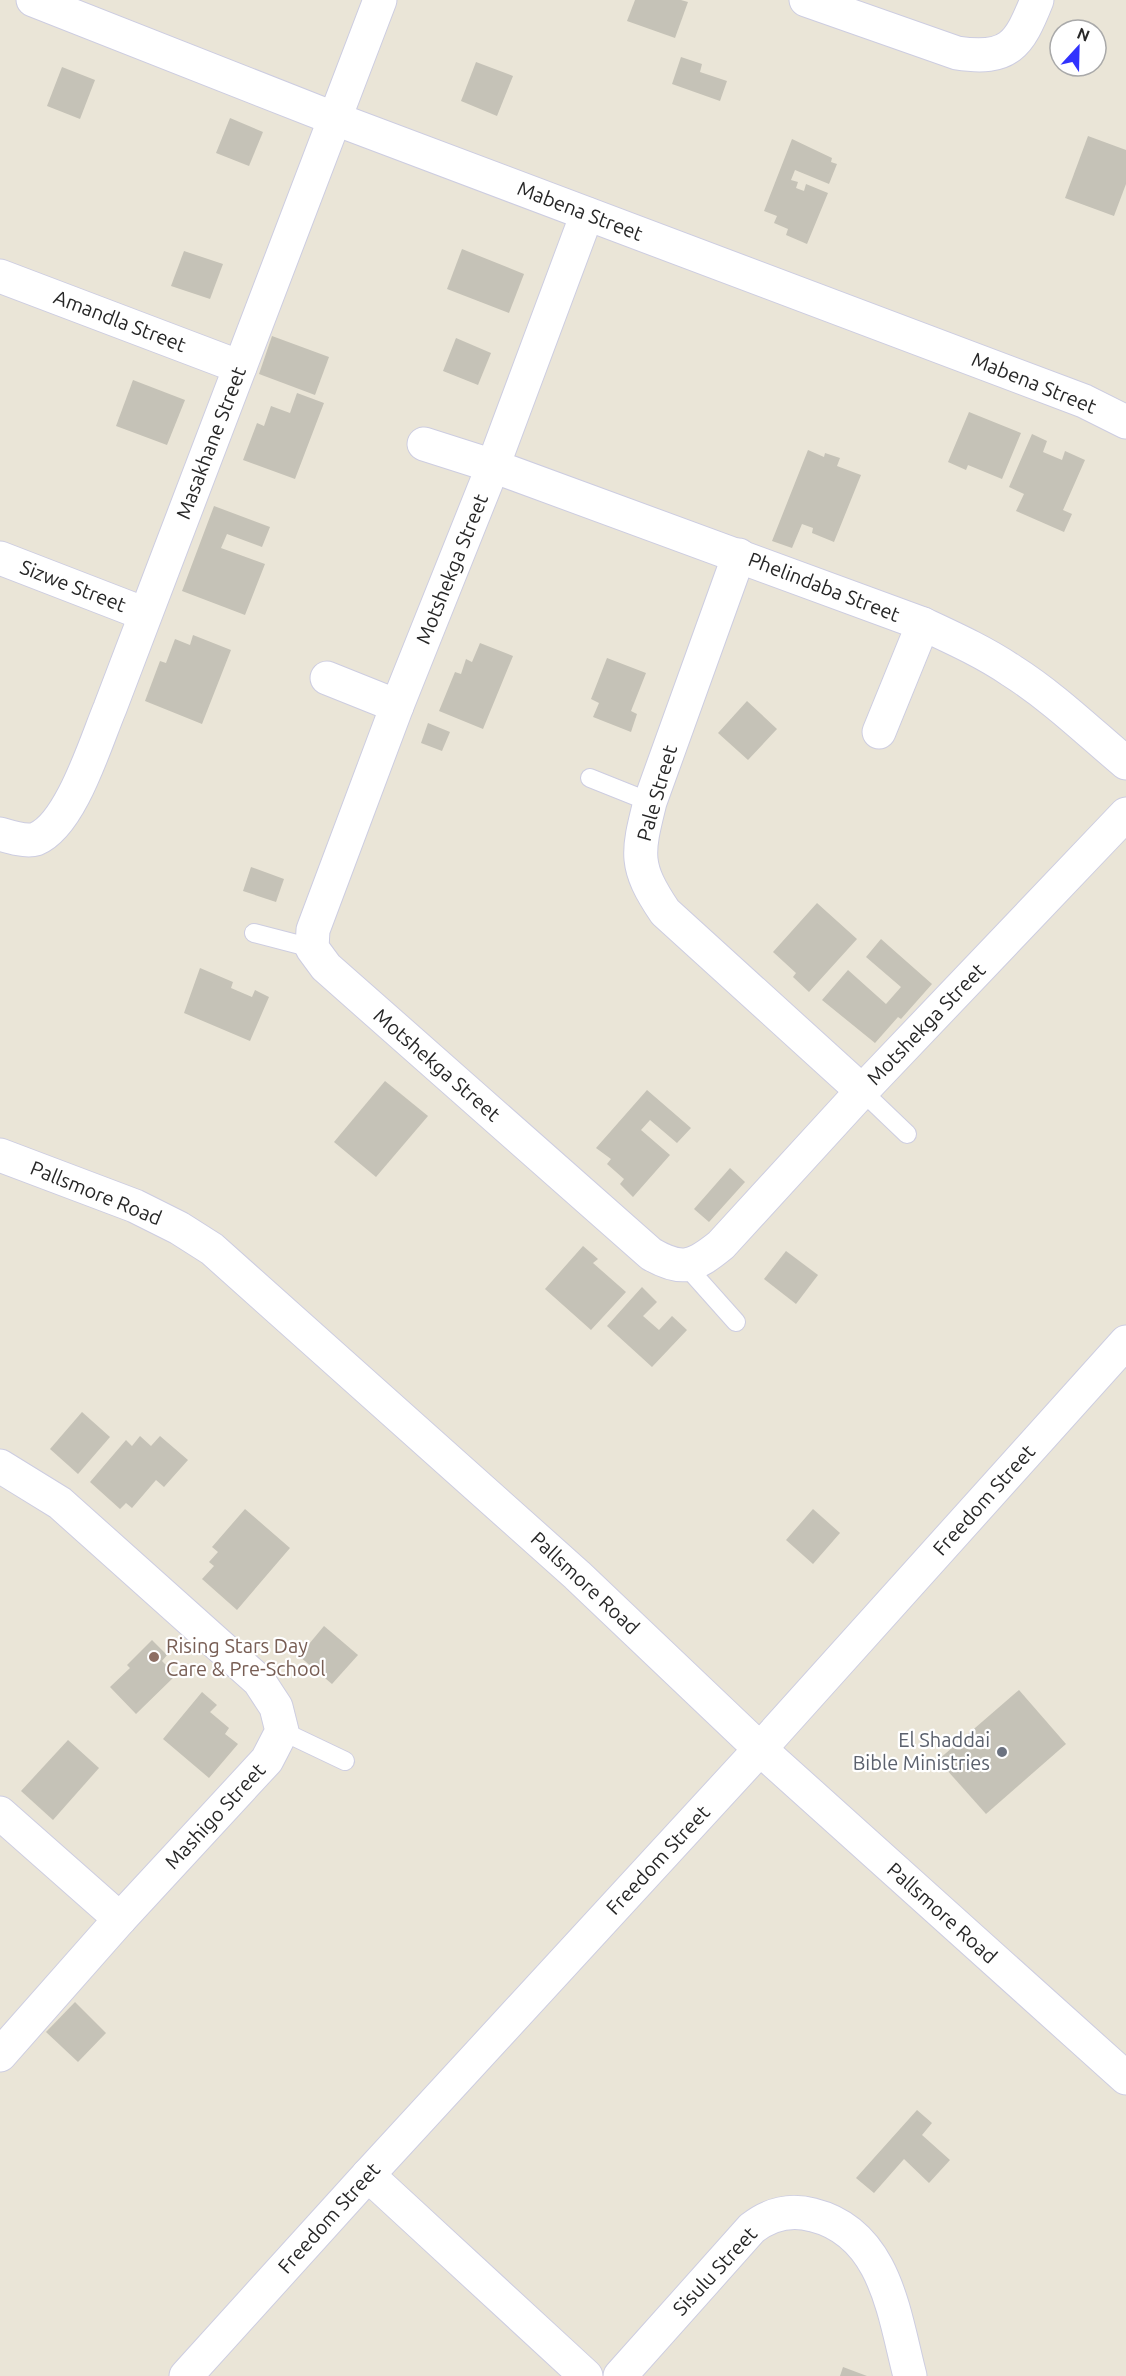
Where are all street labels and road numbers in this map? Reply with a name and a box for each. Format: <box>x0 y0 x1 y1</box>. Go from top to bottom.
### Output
street label: Mabena Street <box>514 176 646 245</box>
street label: Amandla Street <box>51 285 190 356</box>
street label: Mabena Street <box>968 347 1100 418</box>
street label: Masakhane Street <box>171 363 250 522</box>
street label: Motshekga Street <box>411 490 492 647</box>
street label: Phelindaba Street <box>745 547 903 626</box>
street label: Sizwe Street <box>17 555 129 616</box>
street label: Pale Street <box>632 742 681 844</box>
street label: Motshekga Street <box>862 958 990 1089</box>
street label: Motshekga Street <box>369 1003 505 1126</box>
street label: Pallsmore Road <box>27 1156 165 1229</box>
street label: Freedom Street <box>928 1440 1039 1560</box>
street label: Pallsmore Road <box>526 1527 644 1639</box>
street label: Mashigo Street <box>160 1758 270 1873</box>
street label: Freedom Street <box>601 1800 714 1919</box>
street label: Pallsmore Road <box>883 1857 1002 1968</box>
street label: Freedom Street <box>273 2158 384 2278</box>
street label: Sisulu Street <box>668 2222 762 2320</box>

